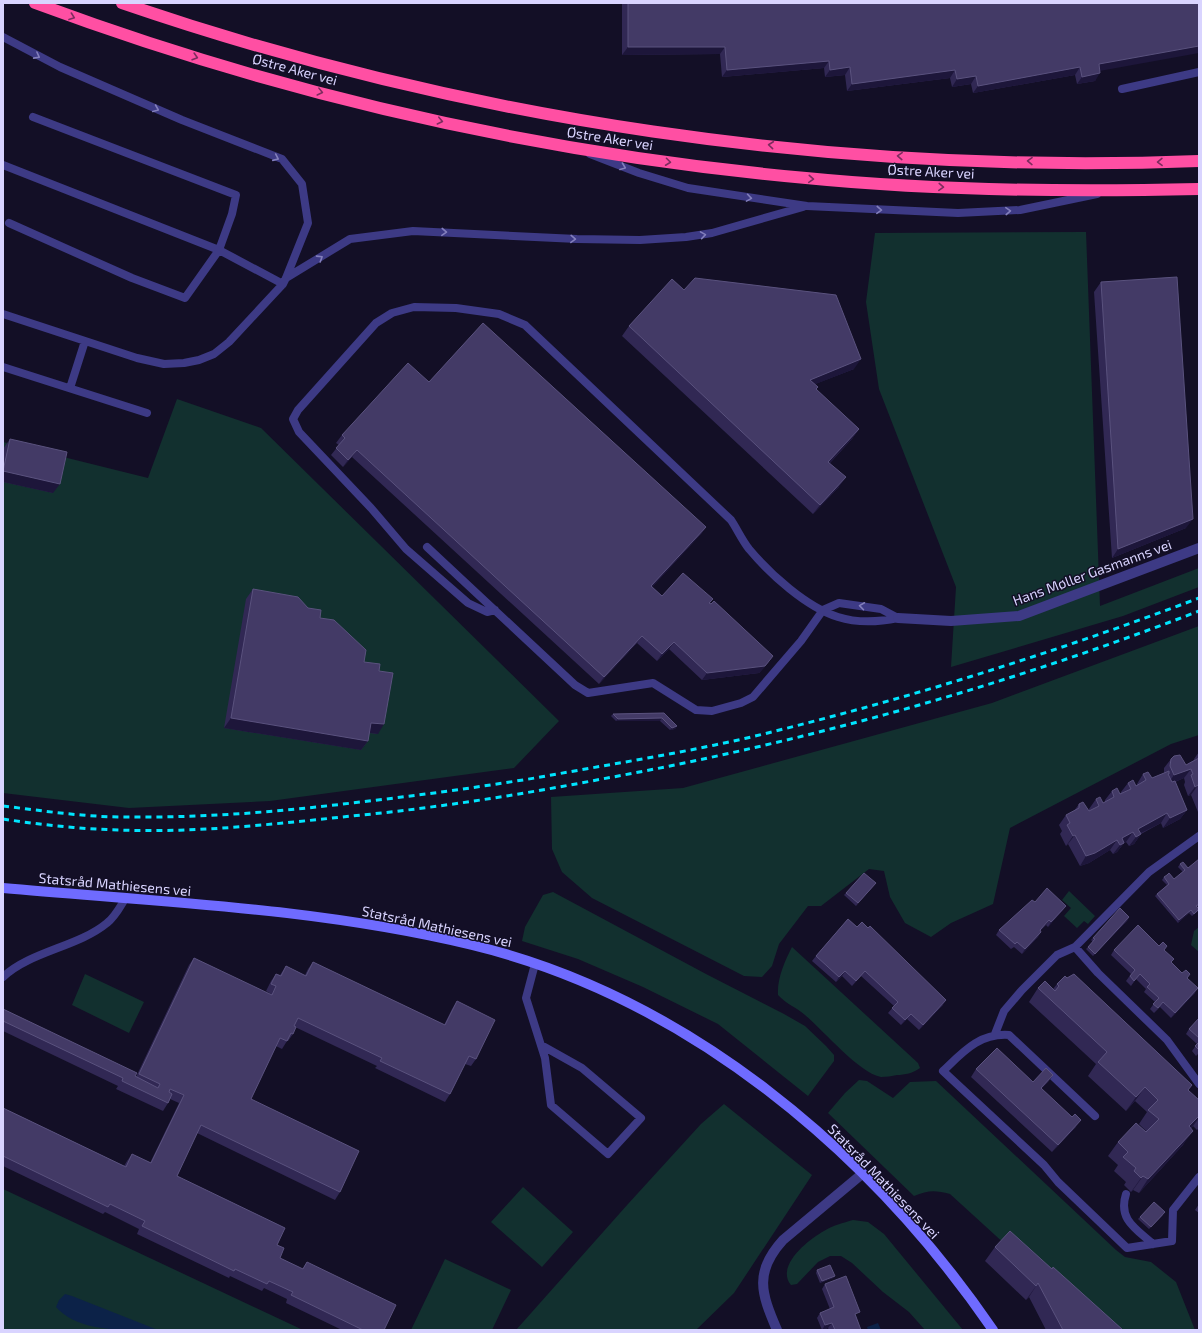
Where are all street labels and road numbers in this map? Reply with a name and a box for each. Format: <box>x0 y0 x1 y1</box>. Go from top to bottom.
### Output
street label: Østre Aker vei <box>251 50 339 88</box>
street label: Østre Aker vei <box>566 123 654 153</box>
street label: Østre Aker vei <box>887 160 975 182</box>
street label: Hans Møller Gasmanns vei <box>1010 535 1174 609</box>
street label: Statsråd Mathiesens vei <box>38 869 192 899</box>
street label: Statsråd Mathiesens vei <box>360 902 514 950</box>
street label: Statsråd Mathiesens vei <box>825 1120 943 1242</box>

